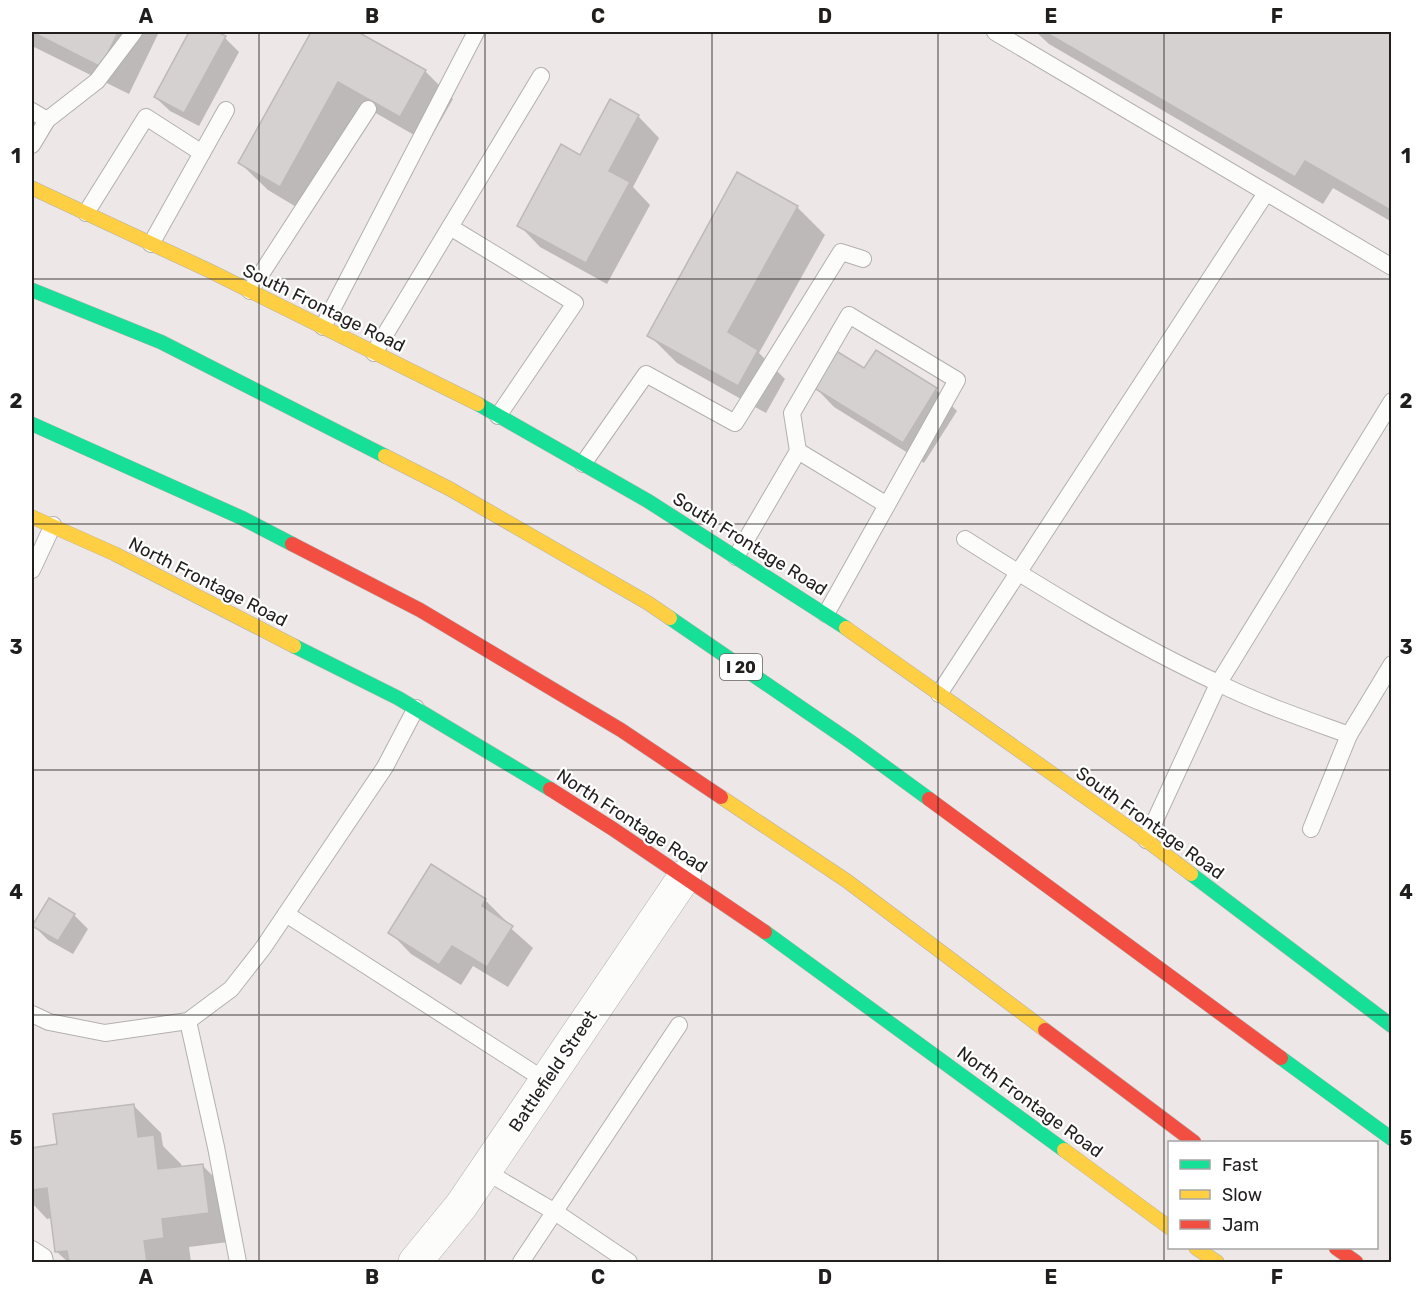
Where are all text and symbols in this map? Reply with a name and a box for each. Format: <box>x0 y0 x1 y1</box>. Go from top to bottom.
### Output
text: A <box>139 4 154 28</box>
text: B <box>365 4 379 28</box>
text: C <box>591 4 605 28</box>
text: D <box>818 4 832 28</box>
text: E <box>1045 4 1057 28</box>
text: F <box>1271 4 1283 28</box>
text: 1 <box>11 144 21 168</box>
text: 1 <box>1401 144 1411 168</box>
street label: South Frontage Road <box>239 259 409 357</box>
text: 2 <box>10 389 23 413</box>
text: 2 <box>1400 389 1413 413</box>
street label: South Frontage Road <box>669 488 831 600</box>
street label: North Frontage Road <box>125 532 291 632</box>
text: 3 <box>9 635 23 659</box>
text: 3 <box>1399 635 1413 659</box>
road number: I 20 <box>720 654 762 680</box>
street label: South Frontage Road <box>1072 762 1228 884</box>
street label: North Frontage Road <box>553 764 711 878</box>
text: 4 <box>9 880 23 904</box>
text: 4 <box>1399 880 1413 904</box>
street label: Battlefield Street <box>504 1006 602 1136</box>
street label: North Frontage Road <box>953 1042 1107 1162</box>
text: 5 <box>10 1126 23 1150</box>
text: 5 <box>1400 1126 1413 1150</box>
legend <box>1168 1141 1378 1249</box>
text: Fast <box>1222 1154 1258 1176</box>
text: Slow <box>1222 1184 1262 1206</box>
text: Jam <box>1222 1214 1259 1236</box>
text: A <box>139 1265 154 1289</box>
text: B <box>365 1265 379 1289</box>
text: C <box>591 1265 605 1289</box>
text: D <box>818 1265 832 1289</box>
text: E <box>1045 1265 1057 1289</box>
text: F <box>1271 1265 1283 1289</box>

